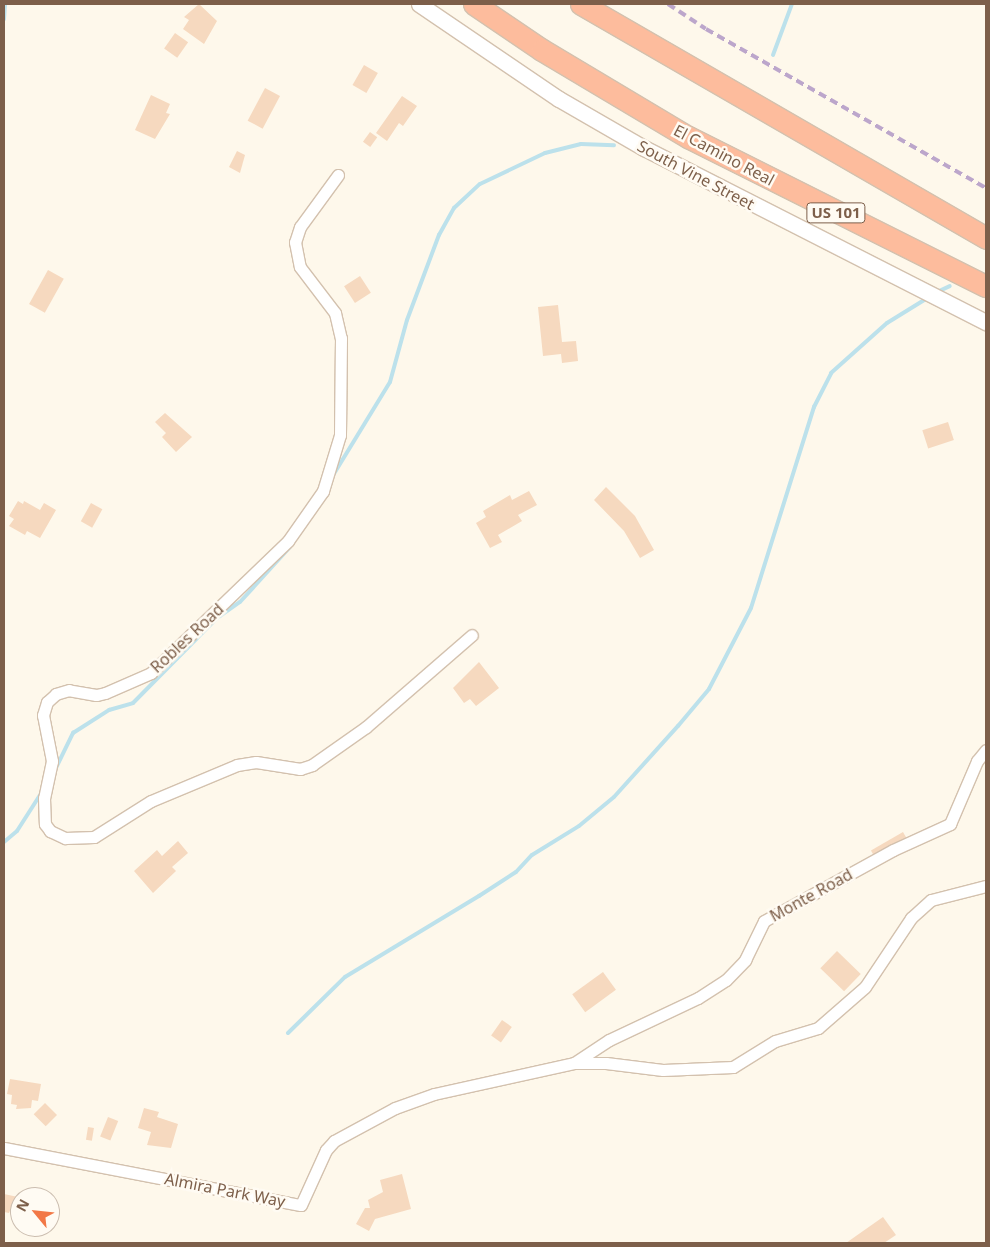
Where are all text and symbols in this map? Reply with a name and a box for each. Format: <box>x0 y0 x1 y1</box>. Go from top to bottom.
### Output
street label: El Camino Real <box>670 120 778 190</box>
street label: South Vine Street <box>634 136 758 214</box>
road number: US 101 <box>806 200 866 226</box>
street label: Robles Road <box>146 599 228 677</box>
street label: Monte Road <box>766 864 856 926</box>
street label: Almira Park Way <box>163 1169 287 1211</box>
north arrow <box>10 1187 60 1237</box>
text: N <box>11 1196 33 1215</box>

